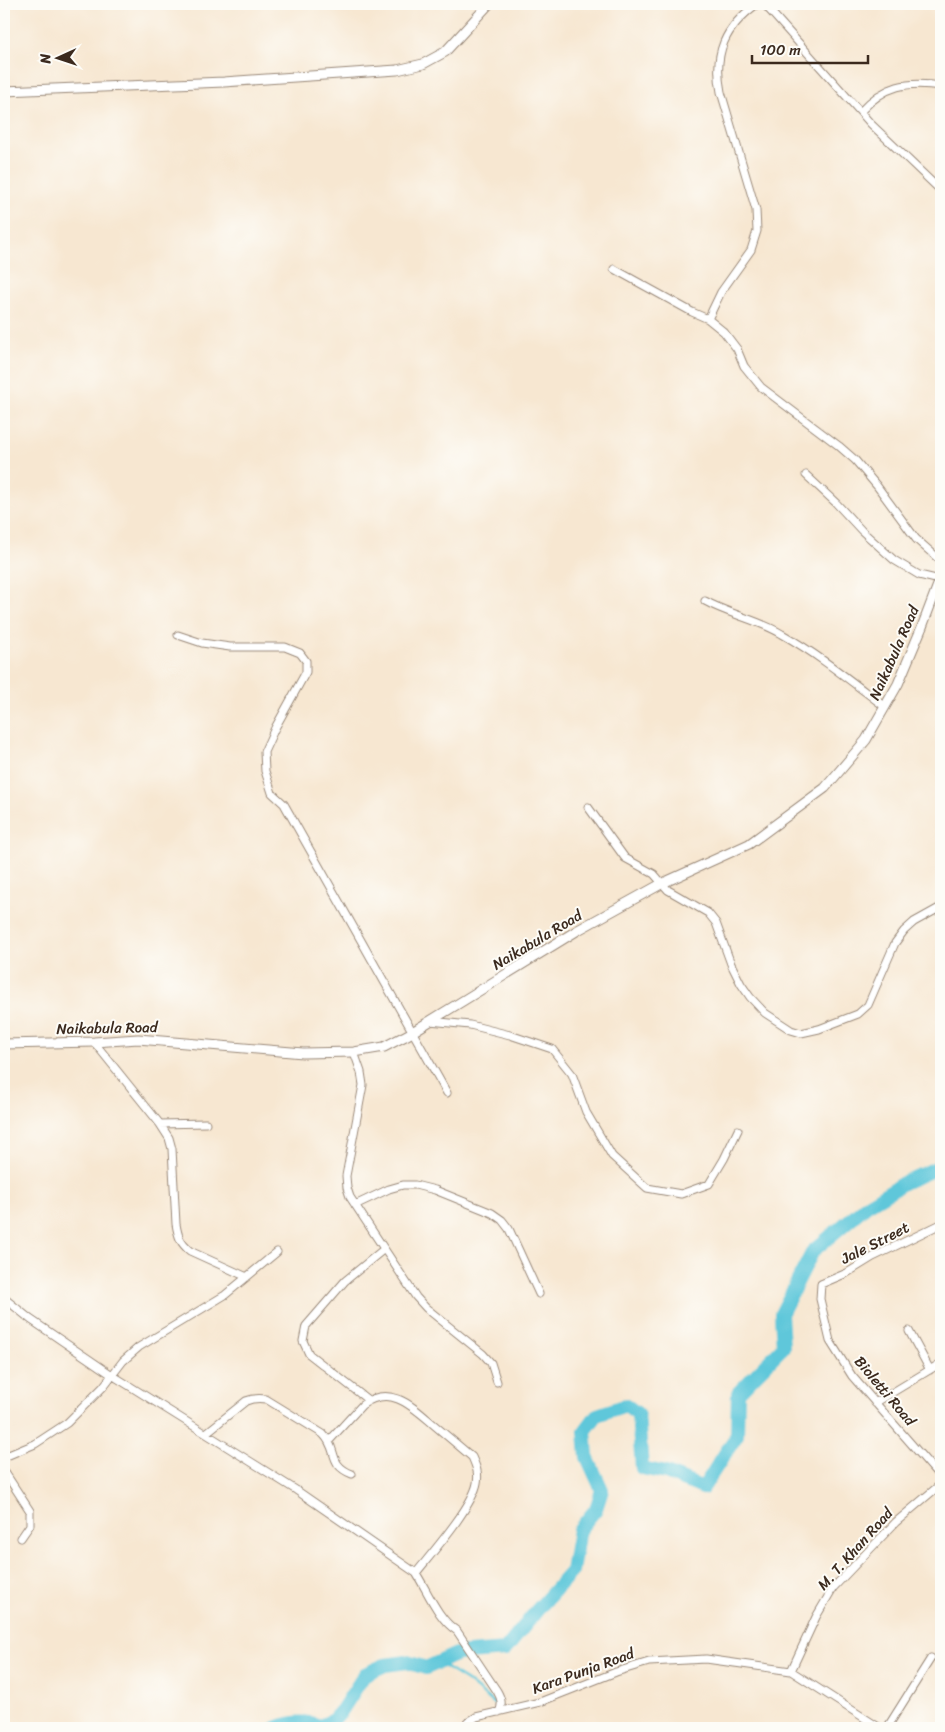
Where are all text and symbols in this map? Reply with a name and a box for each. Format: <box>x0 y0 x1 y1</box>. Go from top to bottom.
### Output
north arrow <box>32 32 82 82</box>
scale bar <box>752 32 869 64</box>
text: 100 m <box>760 37 801 63</box>
text: N <box>33 53 58 65</box>
street label: Naikabula Road <box>862 600 927 705</box>
street label: Naikabula Road <box>487 902 588 977</box>
street label: Naikabula Road <box>56 1014 159 1042</box>
street label: Jale Street <box>835 1214 914 1272</box>
street label: Bioletti Road <box>848 1350 923 1433</box>
street label: M. T. Khan Road <box>810 1501 900 1596</box>
street label: Kara Punja Road <box>528 1640 639 1702</box>

